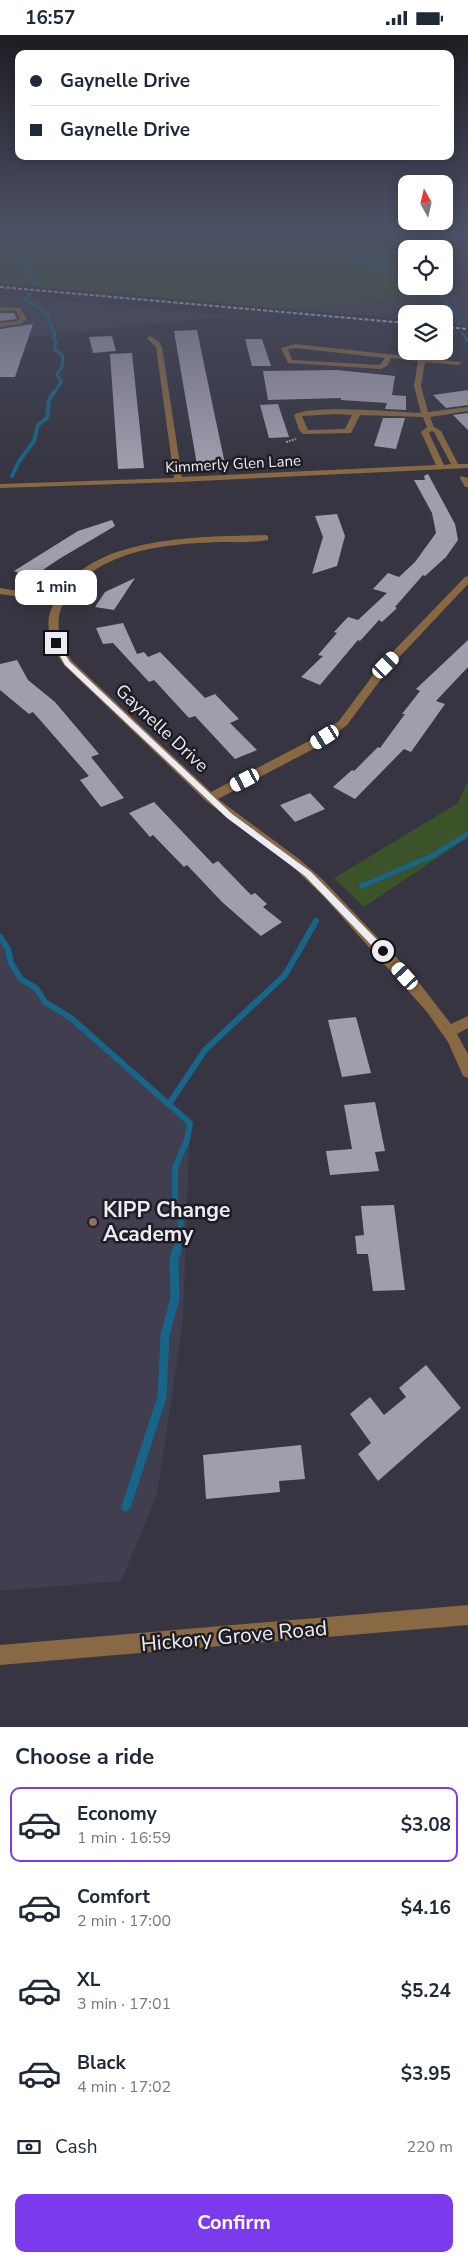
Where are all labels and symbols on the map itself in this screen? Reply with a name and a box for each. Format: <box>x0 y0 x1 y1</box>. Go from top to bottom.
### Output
north arrow <box>398 175 452 230</box>
street label: Kimmerly Glen Lane <box>165 450 301 478</box>
callout: 1 min <box>15 571 97 605</box>
route end <box>45 632 67 654</box>
car <box>370 649 401 681</box>
street label: Gaynelle Drive <box>110 679 214 777</box>
car <box>308 723 341 751</box>
car <box>228 767 261 793</box>
route start <box>372 940 394 962</box>
car <box>389 960 420 992</box>
place label: KIPP Change Academy <box>103 1196 230 1248</box>
marker: KIPP Change Academy <box>87 1216 99 1228</box>
street label: Hickory Grove Road <box>140 1614 328 1658</box>

